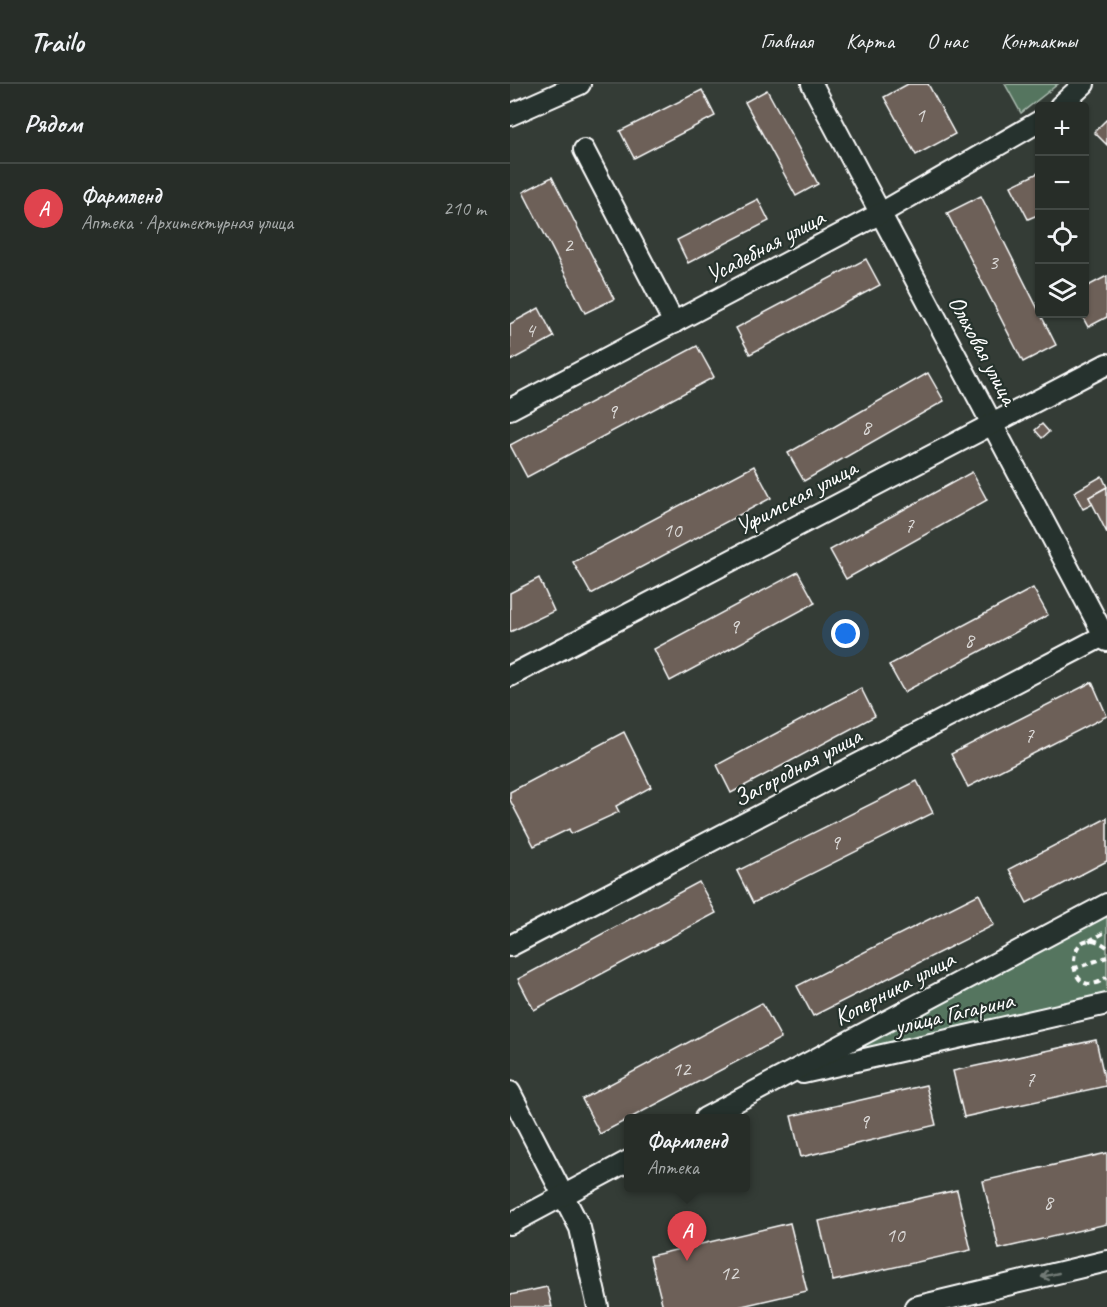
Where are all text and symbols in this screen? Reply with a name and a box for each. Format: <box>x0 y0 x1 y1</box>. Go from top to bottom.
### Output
text: Trailo <box>30 24 84 59</box>
text: Главная <box>760 28 813 54</box>
text: Карта <box>846 28 894 54</box>
text: О нас <box>927 28 968 54</box>
text: Контакты <box>1001 28 1077 54</box>
house number: 1 <box>915 102 926 128</box>
map controls <box>1035 102 1089 318</box>
button: + <box>1035 102 1089 156</box>
text: Рядом <box>24 107 82 140</box>
button: − <box>1035 156 1089 210</box>
text: Фармленд <box>81 182 161 210</box>
text: A <box>38 196 49 221</box>
text: 210 m <box>443 196 486 221</box>
street label: Усадебная улица <box>700 201 831 290</box>
text: Аптека · Архитектурная улица <box>81 210 293 235</box>
button: locate <box>1035 210 1089 264</box>
house number: 2 <box>563 232 574 258</box>
house number: 3 <box>988 249 999 275</box>
button: layers <box>1035 264 1089 318</box>
street label: Ольховая улица <box>942 290 1025 412</box>
house number: 4 <box>525 317 537 343</box>
house number: 9 <box>607 398 618 424</box>
house number: 8 <box>861 414 873 440</box>
street label: Уфимская улица <box>730 451 864 542</box>
house number: 7 <box>904 512 915 538</box>
house number: 10 <box>663 517 683 543</box>
house number: 9 <box>729 613 740 639</box>
your location <box>831 619 860 648</box>
house number: 8 <box>964 627 976 653</box>
street label: Загородная улица <box>728 720 868 813</box>
house number: 7 <box>1024 722 1035 748</box>
house number: 9 <box>830 829 841 855</box>
street label: Коперника улица <box>829 943 961 1032</box>
street label: улица Гагарина <box>889 984 1018 1042</box>
house number: 12 <box>672 1056 692 1082</box>
house number: 7 <box>1025 1066 1036 1092</box>
house number: 9 <box>859 1108 870 1134</box>
popup <box>624 1114 750 1192</box>
text: Фармленд <box>647 1127 727 1155</box>
text: Аптека <box>647 1155 699 1180</box>
house number: 8 <box>1043 1189 1055 1215</box>
pin: A <box>668 1212 706 1261</box>
house number: 10 <box>886 1222 906 1248</box>
house number: 12 <box>720 1260 740 1286</box>
one-way arrow <box>1041 1270 1060 1281</box>

